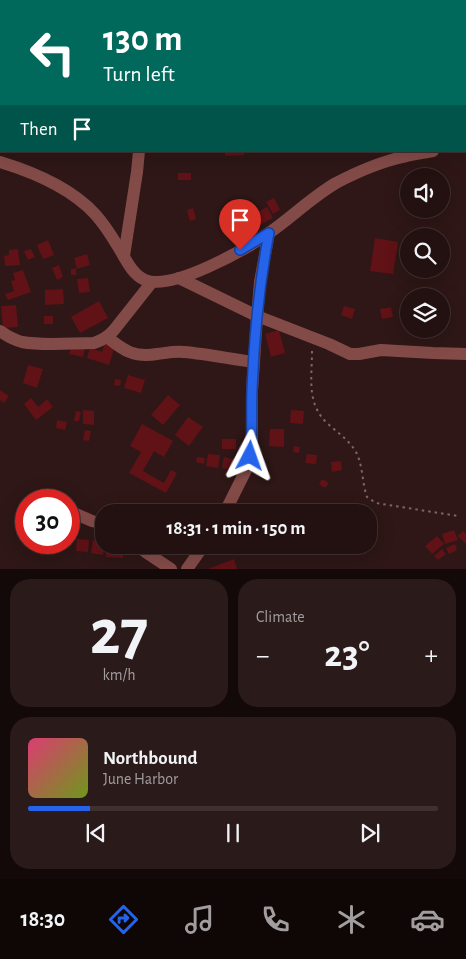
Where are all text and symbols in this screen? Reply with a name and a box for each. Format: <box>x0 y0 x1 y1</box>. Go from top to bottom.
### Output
icon: left <box>20 20 85 85</box>
text: 130 m <box>103 22 182 57</box>
text: Turn left <box>103 63 175 85</box>
icon: arrive <box>68 115 96 143</box>
text: Then <box>20 120 58 139</box>
map controls <box>400 168 450 338</box>
button: sound <box>400 168 450 218</box>
pin <box>219 199 261 250</box>
icon: arrive <box>226 206 254 234</box>
button: search <box>400 228 450 278</box>
button: layers <box>400 288 450 338</box>
position arrow <box>223 429 275 481</box>
speed limit sign: 30 <box>15 489 80 554</box>
text: 18:31 · 1 min · 150 m <box>167 519 305 538</box>
text: 27 <box>90 601 148 666</box>
text: Climate <box>256 609 305 625</box>
text: 23° <box>324 636 370 674</box>
text: − <box>256 642 269 670</box>
text: + <box>425 642 438 670</box>
text: km/h <box>102 667 136 683</box>
text: Northbound <box>103 749 198 768</box>
text: June Harbor <box>103 771 178 787</box>
icon: previous <box>82 819 110 847</box>
icon: pause <box>219 819 247 847</box>
icon: next <box>356 819 384 847</box>
icon: directions <box>106 902 141 937</box>
icon: music <box>182 902 217 937</box>
icon: phone <box>258 902 293 937</box>
icon: climate <box>334 902 369 937</box>
icon: car <box>410 902 445 937</box>
text: 18:30 <box>21 908 65 930</box>

